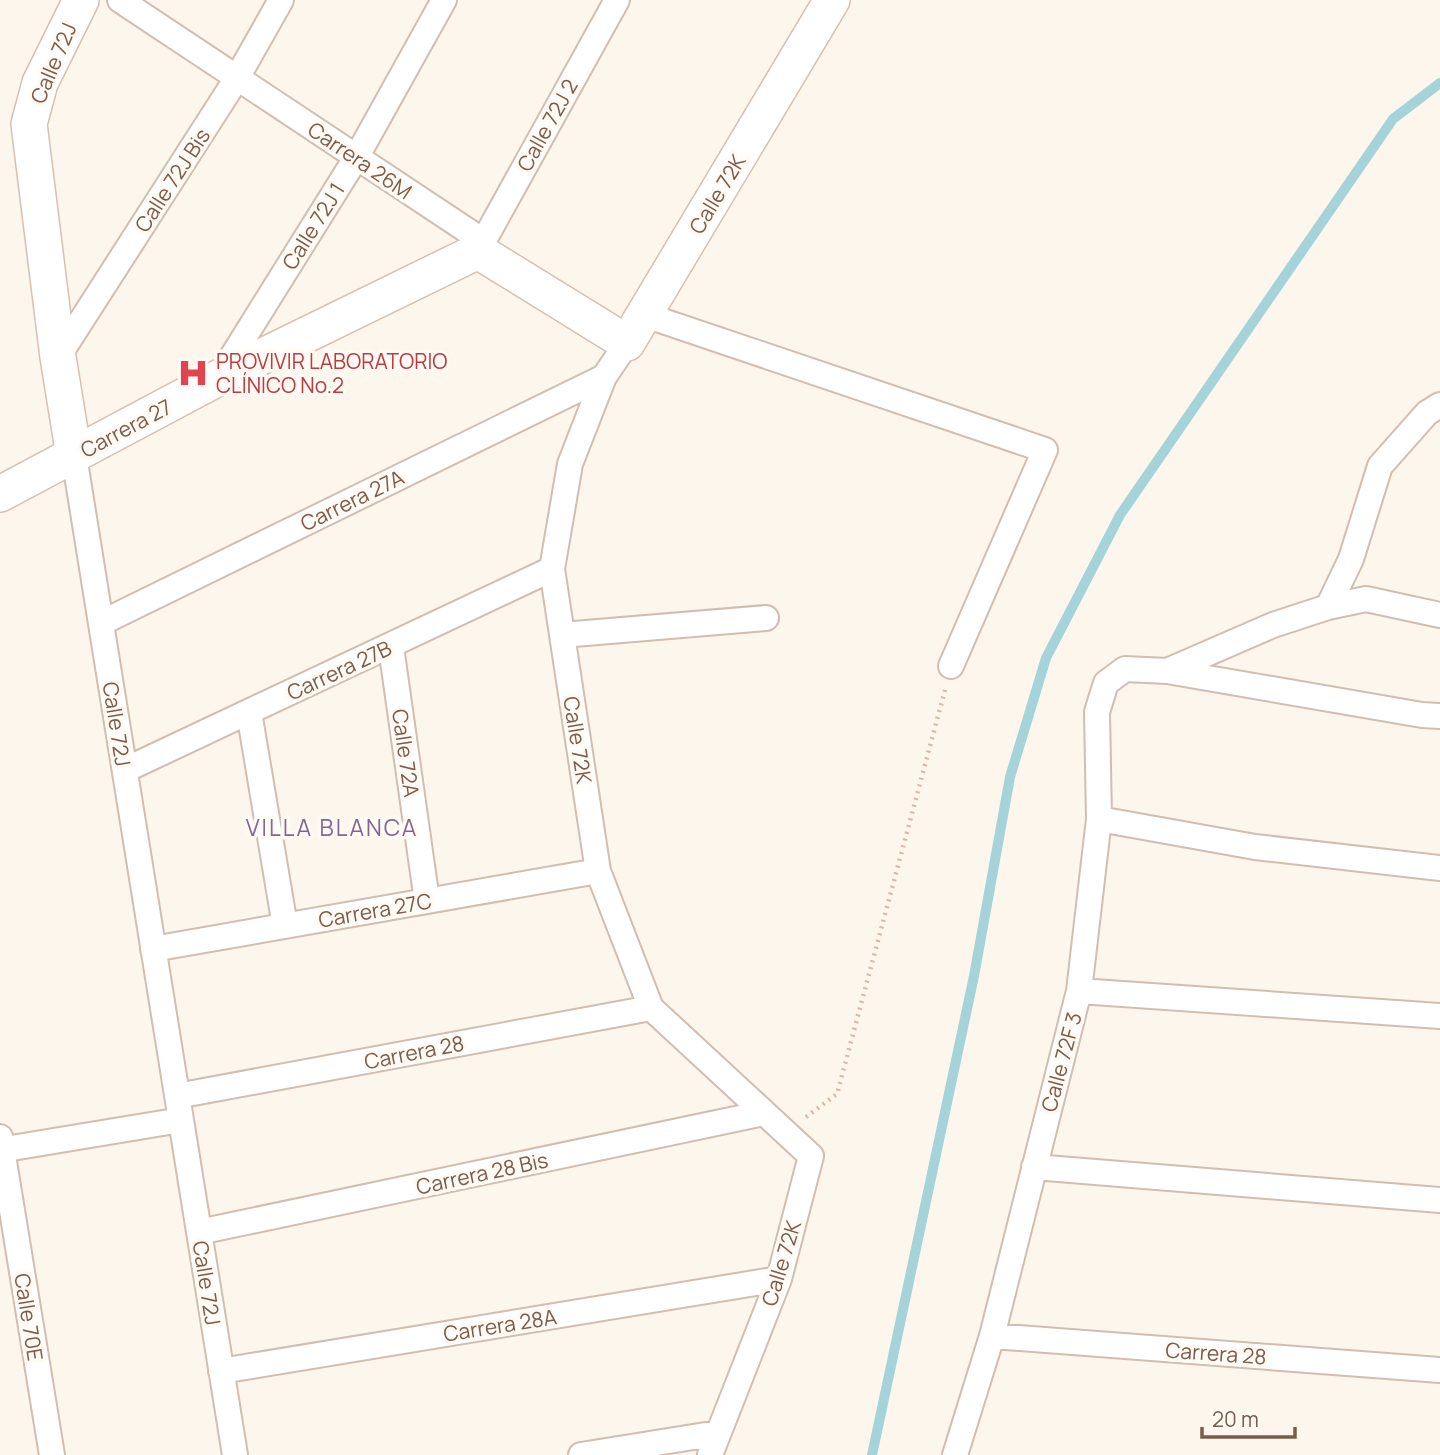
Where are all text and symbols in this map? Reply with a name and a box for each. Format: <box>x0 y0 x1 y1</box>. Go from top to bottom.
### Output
street label: Calle 72J <box>23 18 83 108</box>
street label: Calle 72J 2 <box>510 74 584 176</box>
street label: Carrera 26M <box>303 115 417 205</box>
street label: Calle 72J Bis <box>128 123 216 237</box>
street label: Calle 72K <box>682 149 752 239</box>
street label: Calle 72J 1 <box>275 177 351 275</box>
place label: PROVIVIR LABORATORIO CLÍNICO No.2 <box>216 347 448 399</box>
hospital icon: PROVIVIR LABORATORIO CLÍNICO No.2 <box>176 356 210 390</box>
street label: Carrera 27 <box>76 392 176 464</box>
street label: Carrera 27A <box>296 463 408 537</box>
street label: Carrera 27B <box>282 634 396 706</box>
street label: Calle 72J <box>97 680 137 768</box>
street label: Calle 72K <box>557 694 599 786</box>
street label: Calle 72A <box>386 707 426 799</box>
district label: VILLA BLANCA <box>246 811 418 843</box>
street label: Carrera 27C <box>316 886 434 934</box>
street label: Calle 72F 3 <box>1034 1009 1088 1115</box>
street label: Carrera 28 <box>362 1029 466 1075</box>
street label: Carrera 28 Bis <box>414 1145 550 1201</box>
street label: Calle 72K <box>755 1216 807 1309</box>
street label: Calle 72J <box>187 1239 227 1327</box>
street label: Calle 70E <box>8 1271 50 1363</box>
street label: Carrera 28A <box>441 1302 559 1348</box>
street label: Carrera 28 <box>1165 1336 1267 1370</box>
scale bar <box>1202 1396 1295 1440</box>
text: 20 m <box>1212 1405 1259 1433</box>

